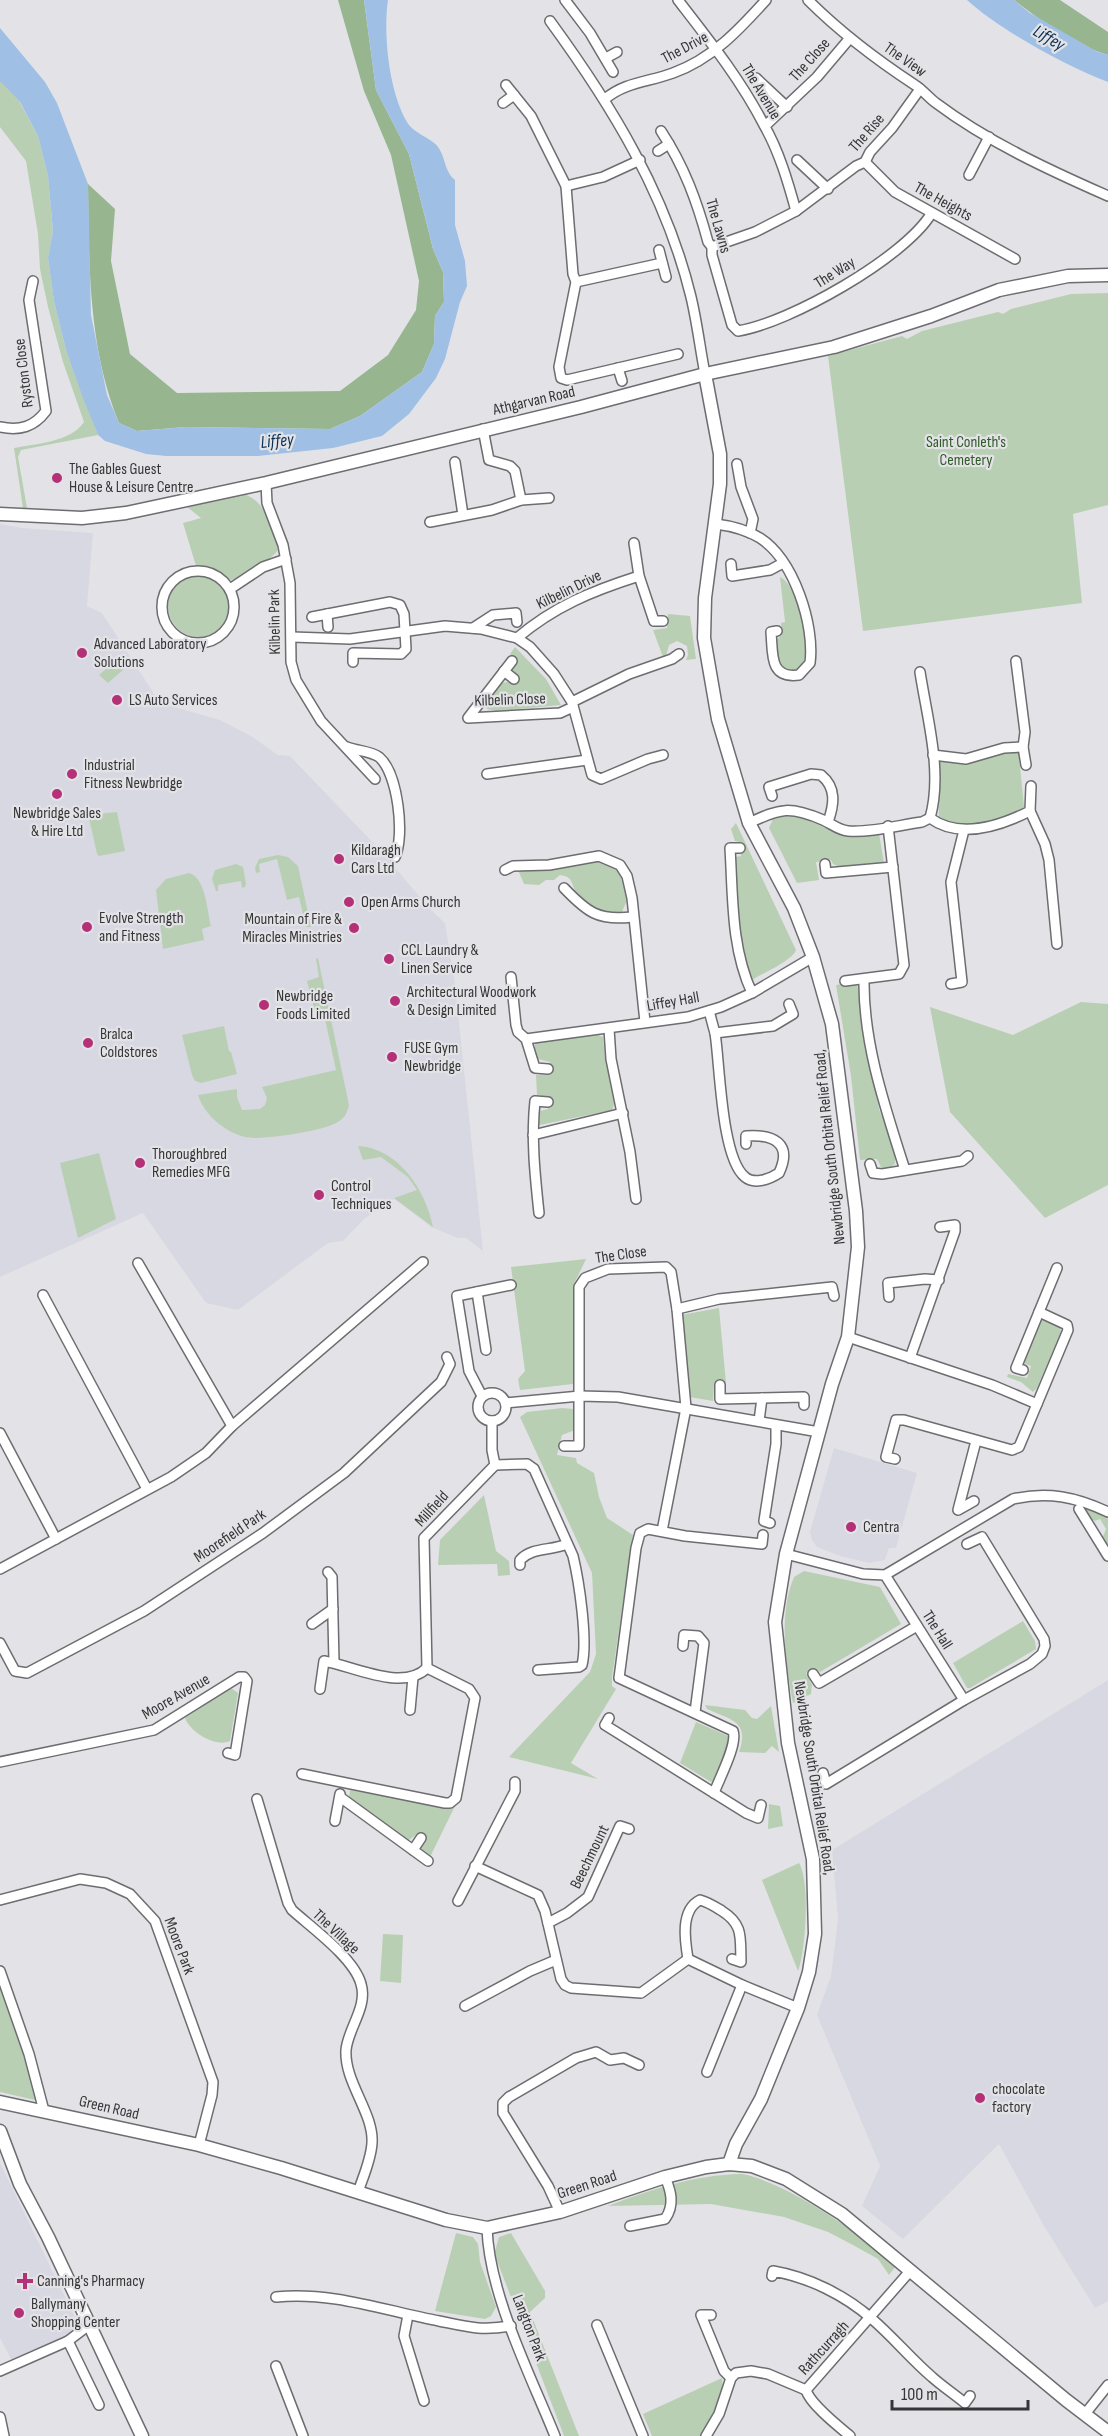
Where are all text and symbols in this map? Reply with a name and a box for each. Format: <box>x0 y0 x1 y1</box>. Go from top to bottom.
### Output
water label: Liffey <box>1029 20 1070 56</box>
street label: The Drive <box>658 28 712 68</box>
street label: The Close <box>786 34 834 86</box>
street label: The View <box>880 39 930 81</box>
street label: The Avenue <box>737 61 785 123</box>
street label: The Rise <box>845 110 889 156</box>
street label: The Heights <box>911 178 976 226</box>
street label: The Lawns <box>701 197 735 256</box>
street label: The Way <box>811 253 859 293</box>
street label: Ryston Close <box>10 337 38 409</box>
street label: Athgarvan Road <box>490 382 577 420</box>
water label: Liffey <box>259 429 296 453</box>
park label: Saint Conleth's Cemetery <box>926 433 1006 470</box>
place label: The Gables Guest House & Leisure Centre <box>69 460 193 497</box>
marker: The Gables Guest House & Leisure Centre <box>50 471 64 485</box>
street label: Kilbelin Drive <box>533 566 605 614</box>
street label: Kilbelin Park <box>265 589 285 655</box>
place label: Advanced Laboratory Solutions <box>93 635 206 672</box>
marker: Advanced Laboratory Solutions <box>75 646 89 660</box>
street label: Kilbelin Close <box>474 689 546 711</box>
place label: LS Auto Services <box>129 691 218 710</box>
marker: LS Auto Services <box>110 693 124 707</box>
place label: Industrial Fitness Newbridge <box>84 756 182 793</box>
marker: Industrial Fitness Newbridge <box>65 767 79 781</box>
marker: Newbridge Sales & Hire Ltd <box>50 787 64 801</box>
place label: Newbridge Sales & Hire Ltd <box>13 804 101 841</box>
place label: Kildaragh Cars Ltd <box>351 841 401 878</box>
marker: Kildaragh Cars Ltd <box>332 852 346 866</box>
place label: Open Arms Church <box>361 893 461 912</box>
marker: Open Arms Church <box>342 895 356 909</box>
place label: Evolve Strength and Fitness <box>99 909 184 946</box>
place label: Mountain of Fire & Miracles Ministries <box>242 910 342 947</box>
marker: Evolve Strength and Fitness <box>80 920 94 934</box>
marker: Mountain of Fire & Miracles Ministries <box>347 921 361 935</box>
place label: CCL Laundry & Linen Service <box>401 941 479 978</box>
marker: CCL Laundry & Linen Service <box>382 952 396 966</box>
place label: Architectural Woodwork & Design Limited <box>406 983 536 1020</box>
place label: Newbridge Foods Limited <box>276 987 350 1024</box>
street label: Liffey Hall <box>645 988 701 1016</box>
marker: Architectural Woodwork & Design Limited <box>388 994 402 1008</box>
marker: Newbridge Foods Limited <box>257 998 271 1012</box>
place label: Bralca Coldstores <box>100 1025 158 1062</box>
marker: Bralca Coldstores <box>81 1036 95 1050</box>
place label: FUSE Gym Newbridge <box>404 1039 461 1076</box>
street label: Newbridge South Orbital Relief Road, <box>810 1049 850 1245</box>
marker: FUSE Gym Newbridge <box>385 1050 399 1064</box>
place label: Thoroughbred Remedies MFG <box>152 1145 230 1182</box>
marker: Thoroughbred Remedies MFG <box>133 1156 147 1170</box>
place label: Control Techniques <box>331 1177 392 1214</box>
marker: Control Techniques <box>312 1188 326 1202</box>
street label: The Close <box>594 1242 648 1268</box>
street label: Millfield <box>411 1487 453 1531</box>
street label: Moorefield Park <box>190 1505 270 1567</box>
place label: Centra <box>863 1518 899 1537</box>
marker: Centra <box>844 1520 858 1534</box>
street label: The Hall <box>918 1607 956 1653</box>
street label: Moore Avenue <box>139 1670 213 1724</box>
street label: Newbridge South Orbital Relief Road, <box>789 1680 839 1876</box>
street label: Beechmount <box>566 1822 614 1892</box>
street label: The Village <box>309 1906 363 1958</box>
street label: Moore Park <box>159 1915 199 1977</box>
place label: chocolate factory <box>992 2080 1045 2117</box>
marker: chocolate factory <box>973 2091 987 2105</box>
street label: Green Road <box>77 2092 141 2124</box>
street label: Green Road <box>555 2166 619 2204</box>
place label: Canning's Pharmacy <box>37 2272 145 2291</box>
marker: Canning's Pharmacy <box>18 2274 32 2288</box>
street label: Langton Park <box>508 2292 550 2364</box>
place label: Ballymany Shopping Center <box>31 2295 121 2332</box>
marker: Ballymany Shopping Center <box>12 2306 26 2320</box>
street label: Rathcurragh <box>795 2317 853 2379</box>
scale bar <box>892 2373 1028 2411</box>
text: 100 m <box>901 2384 938 2405</box>

